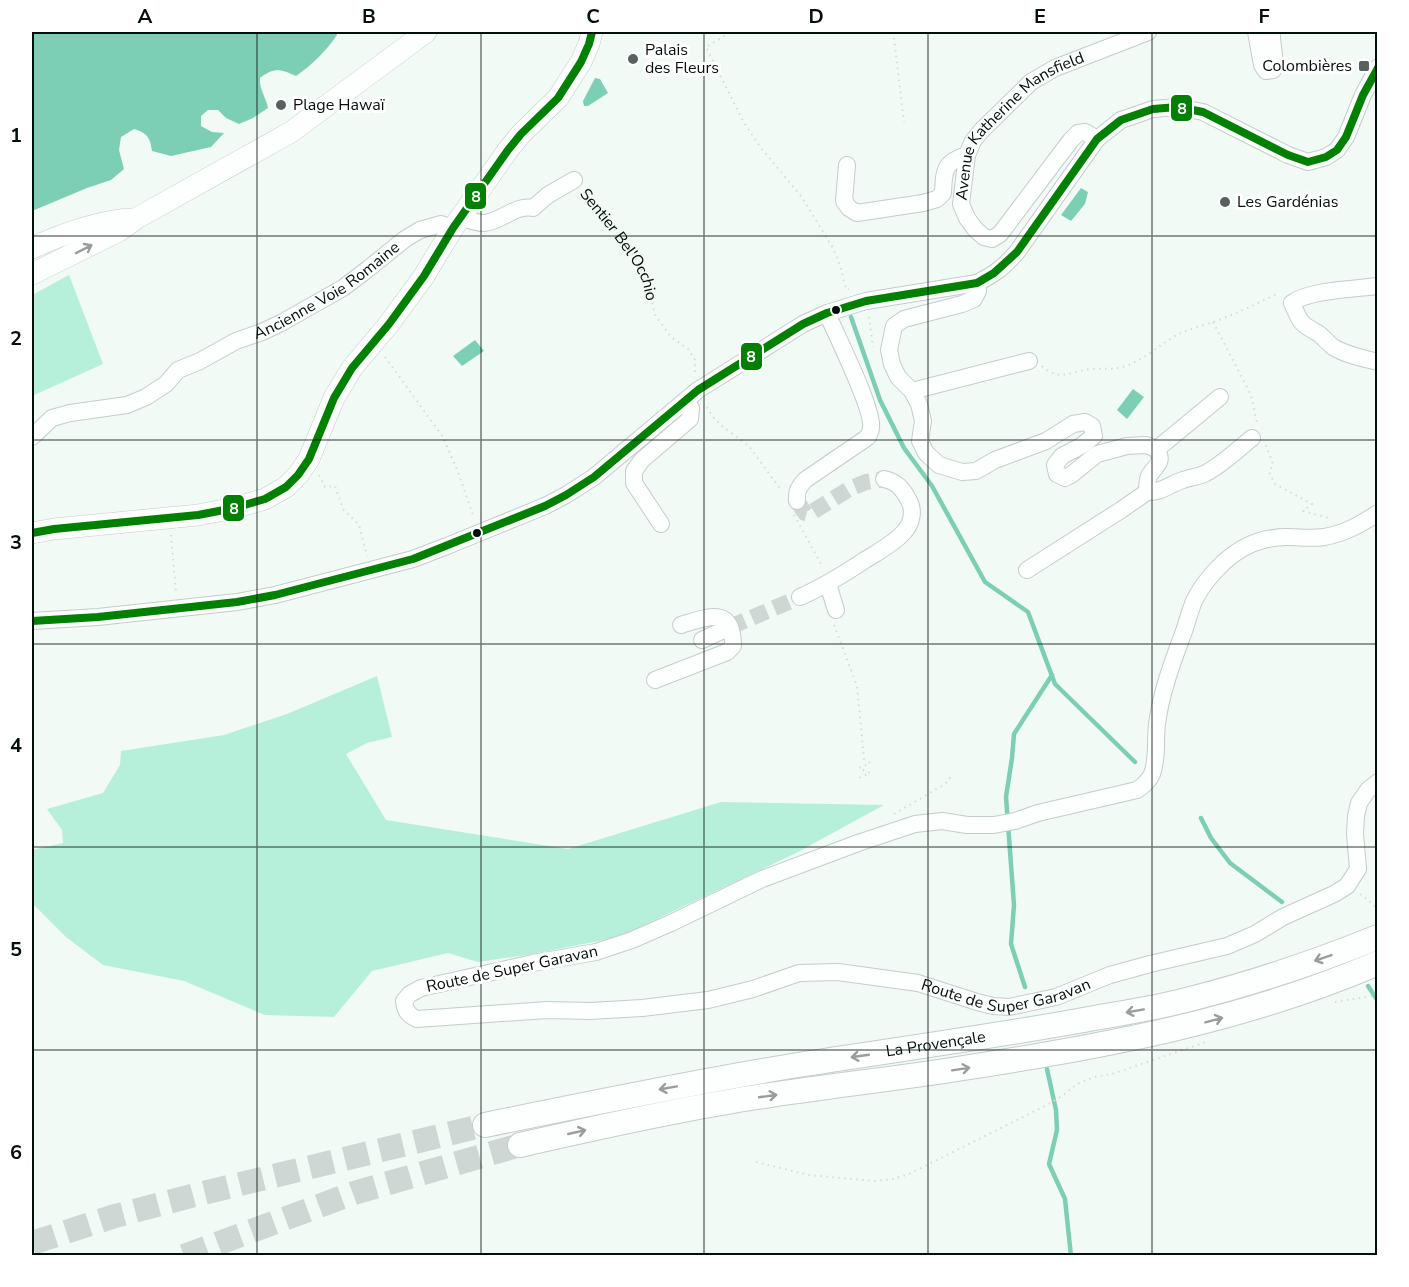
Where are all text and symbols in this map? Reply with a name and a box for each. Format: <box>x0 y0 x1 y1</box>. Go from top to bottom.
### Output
text: A <box>138 3 153 30</box>
text: B <box>362 3 376 30</box>
text: C <box>586 3 600 30</box>
text: D <box>808 3 824 30</box>
text: E <box>1034 3 1046 30</box>
text: F <box>1258 3 1270 30</box>
place label: Palais des Fleurs <box>645 39 719 79</box>
street label: Avenue Katherine Mansfield <box>951 47 1087 202</box>
marker: Palais des Fleurs <box>626 52 640 66</box>
place label: Colombières <box>1262 55 1352 77</box>
marker: Colombières <box>1357 59 1371 73</box>
place label: Plage Hawaï <box>293 94 385 116</box>
line badge: 8 <box>1170 94 1193 122</box>
marker: Plage Hawaï <box>274 98 288 112</box>
text: 8 <box>1177 98 1187 120</box>
text: 1 <box>10 122 22 149</box>
line badge: 8 <box>464 182 487 210</box>
street label: Sentier Bel'Occhio <box>575 184 662 303</box>
text: 8 <box>471 186 481 208</box>
place label: Les Gardénias <box>1237 191 1338 213</box>
marker: Les Gardénias <box>1218 195 1232 209</box>
street label: Ancienne Voie Romaine <box>251 237 404 345</box>
one-way arrow <box>75 243 93 254</box>
unlabelled marker <box>830 304 842 316</box>
text: 2 <box>10 325 22 352</box>
line badge: 8 <box>740 342 763 371</box>
text: 8 <box>746 346 756 368</box>
line badge: 8 <box>222 494 245 522</box>
text: 8 <box>229 498 239 520</box>
unlabelled marker <box>471 527 483 539</box>
text: 3 <box>10 529 22 556</box>
text: 4 <box>10 732 22 759</box>
text: 5 <box>10 936 22 963</box>
street label: Route de Super Garavan <box>424 940 600 998</box>
one-way arrow <box>1314 954 1333 965</box>
street label: Route de Super Garavan <box>919 970 1095 992</box>
text: Route de Super Garavan <box>918 973 1094 1018</box>
one-way arrow <box>1126 1006 1146 1017</box>
one-way arrow <box>1205 1013 1224 1025</box>
street label: La Provençale <box>884 1026 987 1063</box>
one-way arrow <box>851 1051 870 1062</box>
one-way arrow <box>951 1063 971 1074</box>
one-way arrow <box>658 1083 678 1094</box>
one-way arrow <box>758 1090 778 1101</box>
one-way arrow <box>567 1126 586 1138</box>
text: 6 <box>10 1139 22 1166</box>

